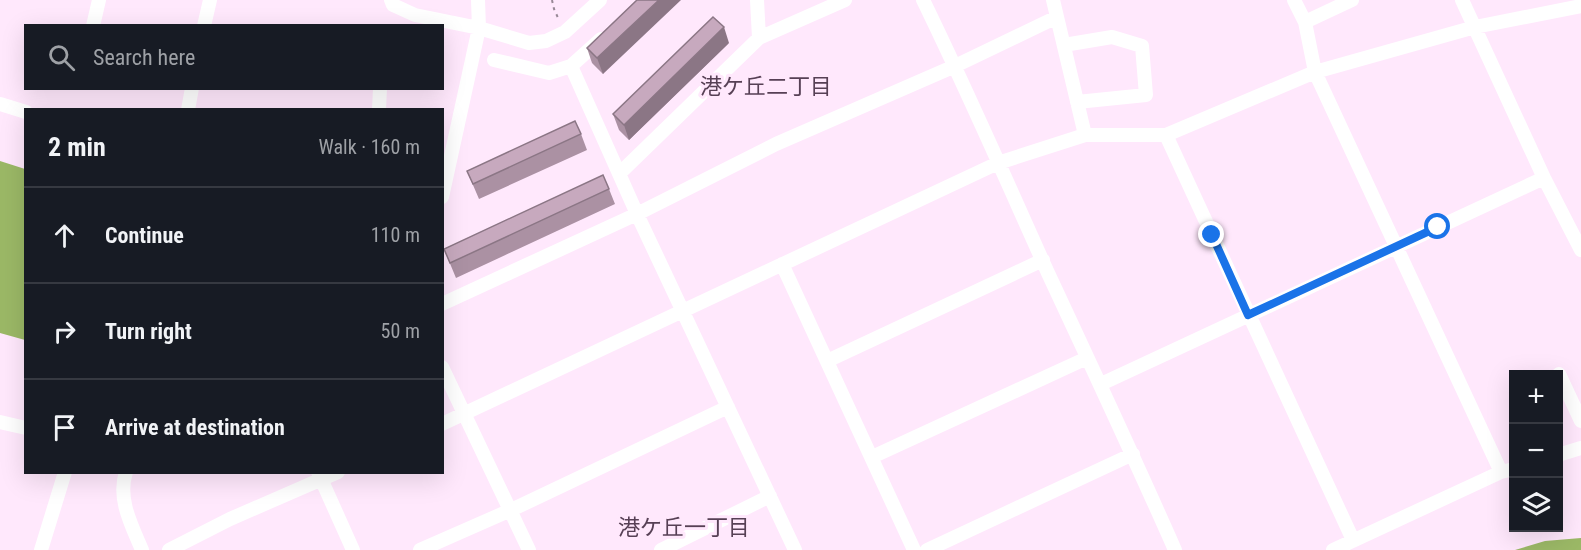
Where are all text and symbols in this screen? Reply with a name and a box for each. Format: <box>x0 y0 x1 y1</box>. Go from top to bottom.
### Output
search box <box>24 24 444 90</box>
icon: search <box>45 41 78 74</box>
text: Search here <box>93 45 195 70</box>
district label: 港ケ丘二丁目 <box>700 74 832 99</box>
text: 2 min <box>48 132 106 162</box>
text: Walk · 160 m <box>319 135 420 159</box>
route start <box>1424 213 1450 239</box>
icon: ahead <box>48 219 81 252</box>
route end <box>1198 221 1224 247</box>
text: Continue <box>105 223 184 248</box>
text: 110 m <box>371 223 420 247</box>
icon: right <box>48 315 81 348</box>
text: Turn right <box>105 319 192 344</box>
text: 50 m <box>381 319 420 343</box>
map controls <box>1509 370 1563 532</box>
button: + <box>1509 370 1563 424</box>
icon: arrive <box>48 411 81 444</box>
text: Arrive at destination <box>105 415 285 440</box>
button: − <box>1509 424 1563 478</box>
button: layers <box>1509 478 1563 532</box>
district label: 港ケ丘一丁目 <box>618 515 750 540</box>

